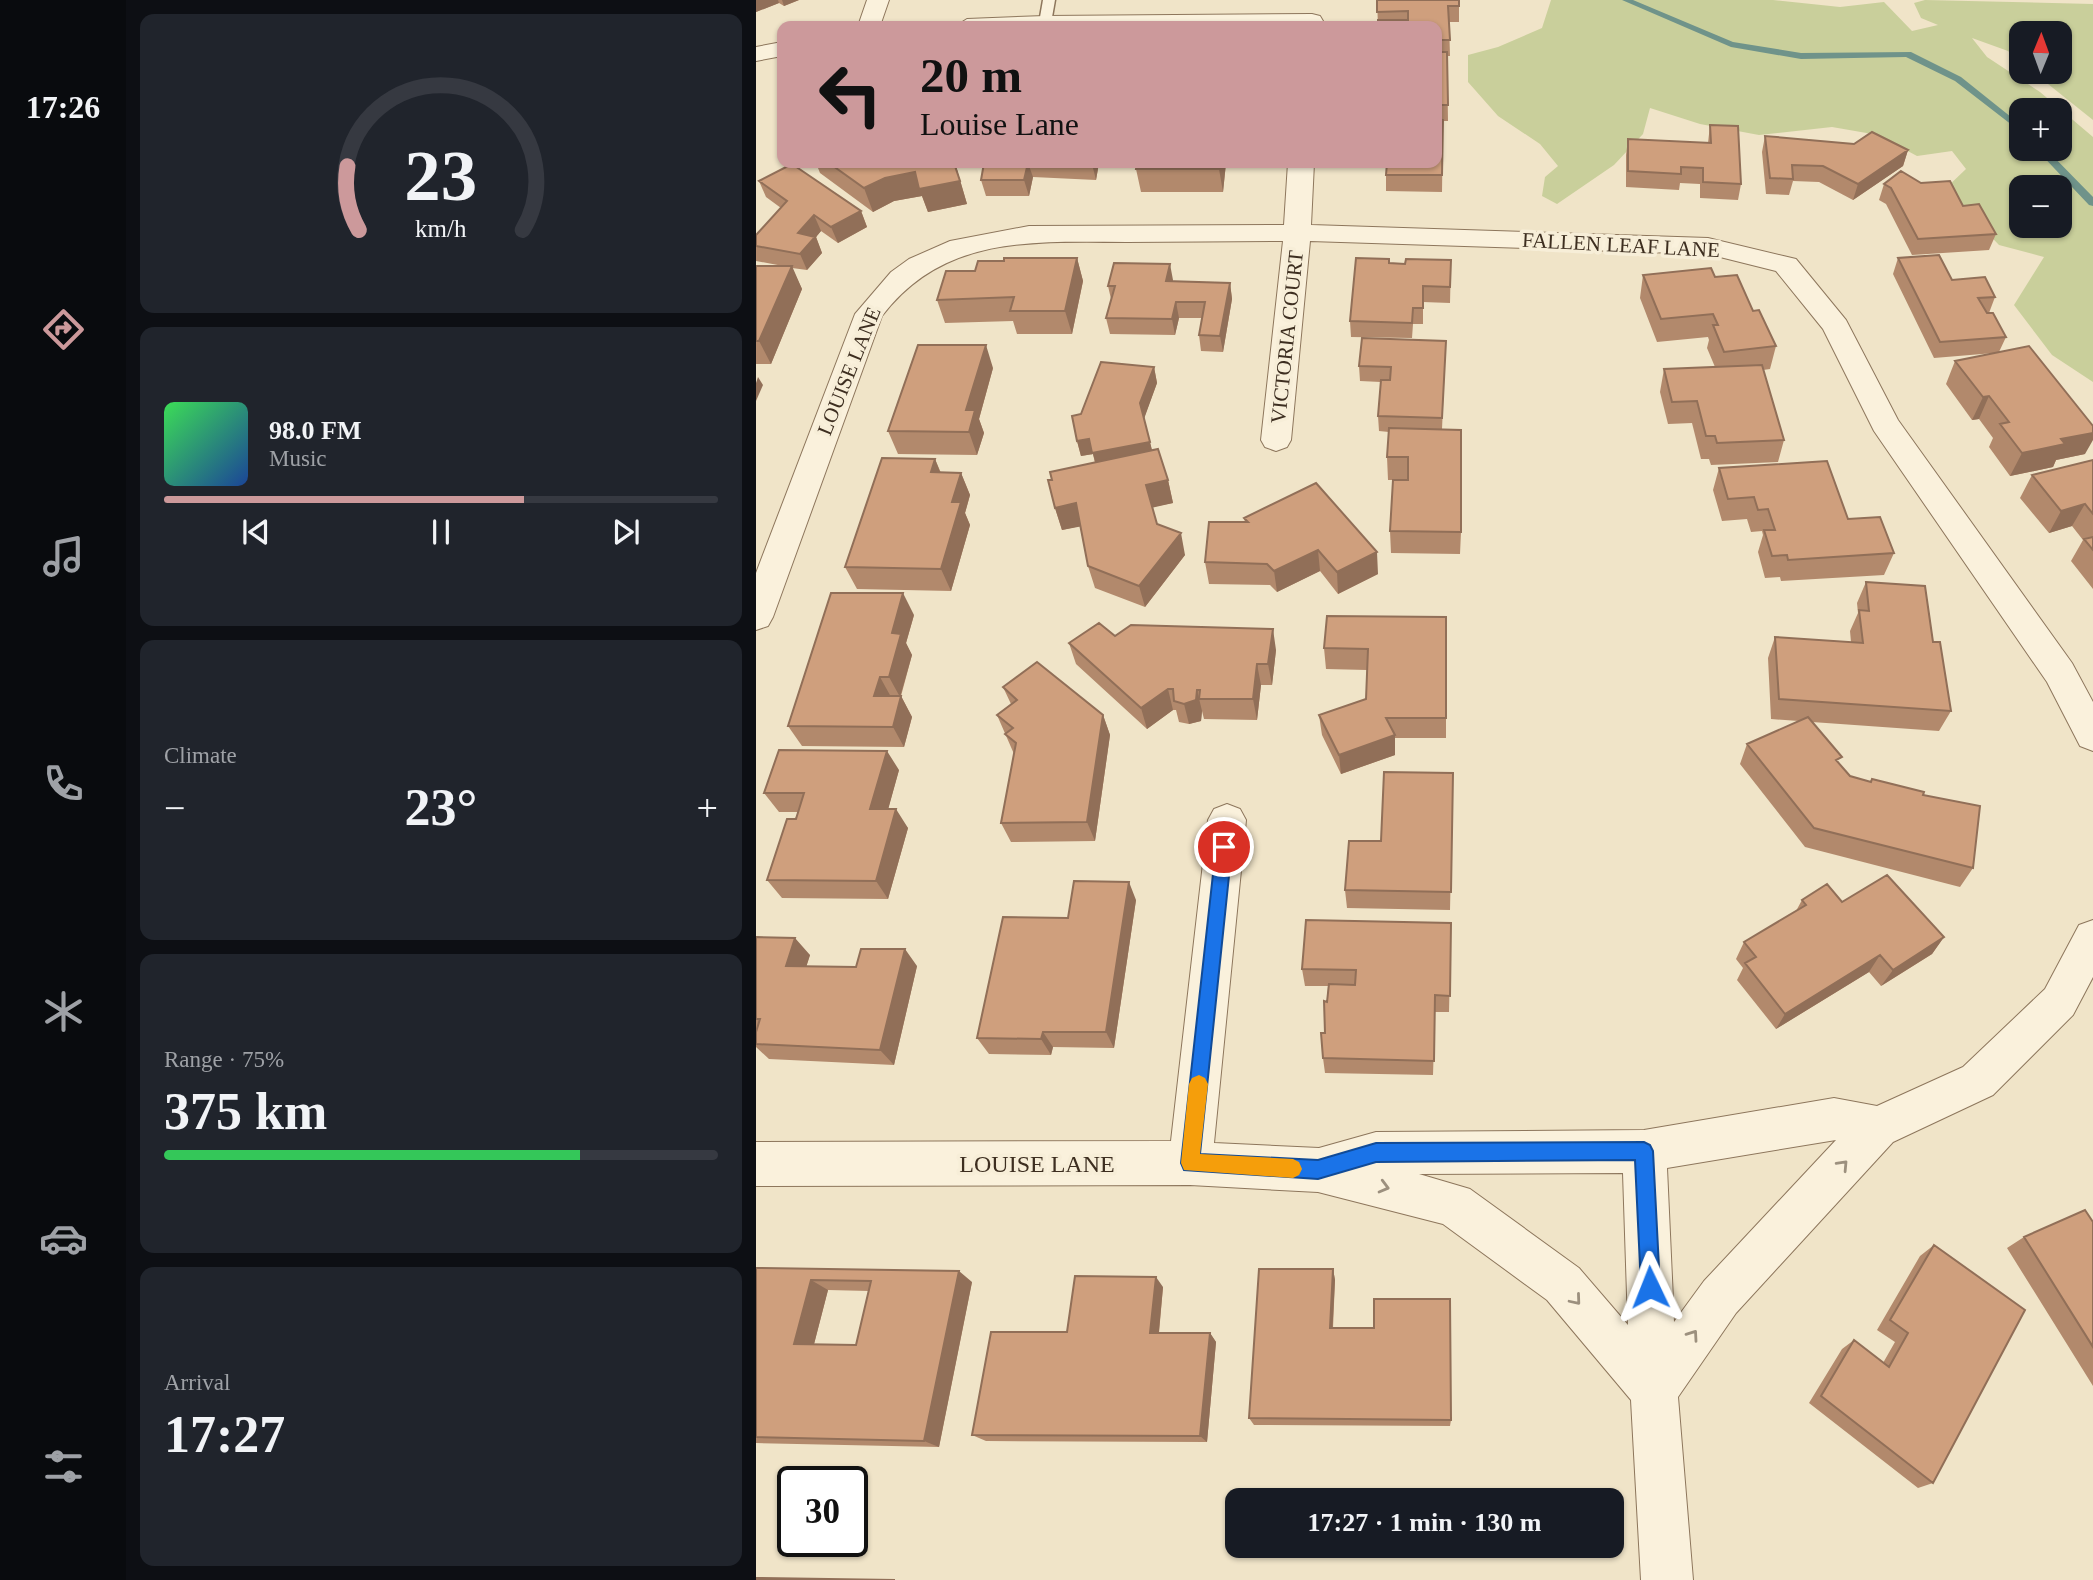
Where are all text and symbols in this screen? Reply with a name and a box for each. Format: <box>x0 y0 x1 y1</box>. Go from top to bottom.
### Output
north arrow <box>2009 21 2072 84</box>
map controls <box>2009 21 2072 238</box>
text: 20 m <box>920 48 1022 103</box>
icon: left <box>805 49 896 140</box>
text: 17:26 <box>26 89 100 125</box>
button: + <box>2009 98 2072 161</box>
text: Louise Lane <box>920 106 1079 142</box>
text: 23 <box>405 135 477 216</box>
button: − <box>2009 175 2072 238</box>
text: km/h <box>415 214 467 241</box>
street label: FALLEN LEAF LANE <box>1522 228 1720 262</box>
street label: VICTORIA COURT <box>1266 249 1308 425</box>
street label: LOUISE LANE <box>812 303 886 439</box>
icon: directions <box>39 305 88 354</box>
text: 98.0 FM <box>269 416 361 445</box>
text: Music <box>269 446 327 471</box>
icon: previous <box>237 513 275 551</box>
icon: pause <box>422 513 460 551</box>
icon: next <box>607 513 645 551</box>
icon: music <box>39 532 88 581</box>
text: Climate <box>164 743 237 768</box>
icon: phone <box>39 759 88 808</box>
text: 23° <box>405 779 477 836</box>
text: − <box>164 787 185 829</box>
text: + <box>697 787 718 829</box>
pin <box>1194 817 1254 877</box>
icon: arrive <box>1205 828 1243 866</box>
icon: climate <box>39 987 88 1036</box>
text: Range · 75% <box>164 1047 284 1072</box>
text: 375 km <box>164 1083 327 1140</box>
street label: LOUISE LANE <box>959 1151 1115 1177</box>
one-way arrow <box>1835 1160 1848 1173</box>
one-way arrow <box>1378 1179 1390 1193</box>
icon: car <box>39 1214 88 1263</box>
position arrow <box>1613 1250 1687 1324</box>
one-way arrow <box>1568 1291 1580 1304</box>
one-way arrow <box>1685 1330 1697 1343</box>
text: Arrival <box>164 1370 230 1395</box>
text: 17:27 <box>164 1406 285 1463</box>
icon: filters <box>39 1442 88 1491</box>
speed limit sign: 30 <box>777 1466 868 1557</box>
text: 17:27 · 1 min · 130 m <box>1308 1508 1542 1537</box>

